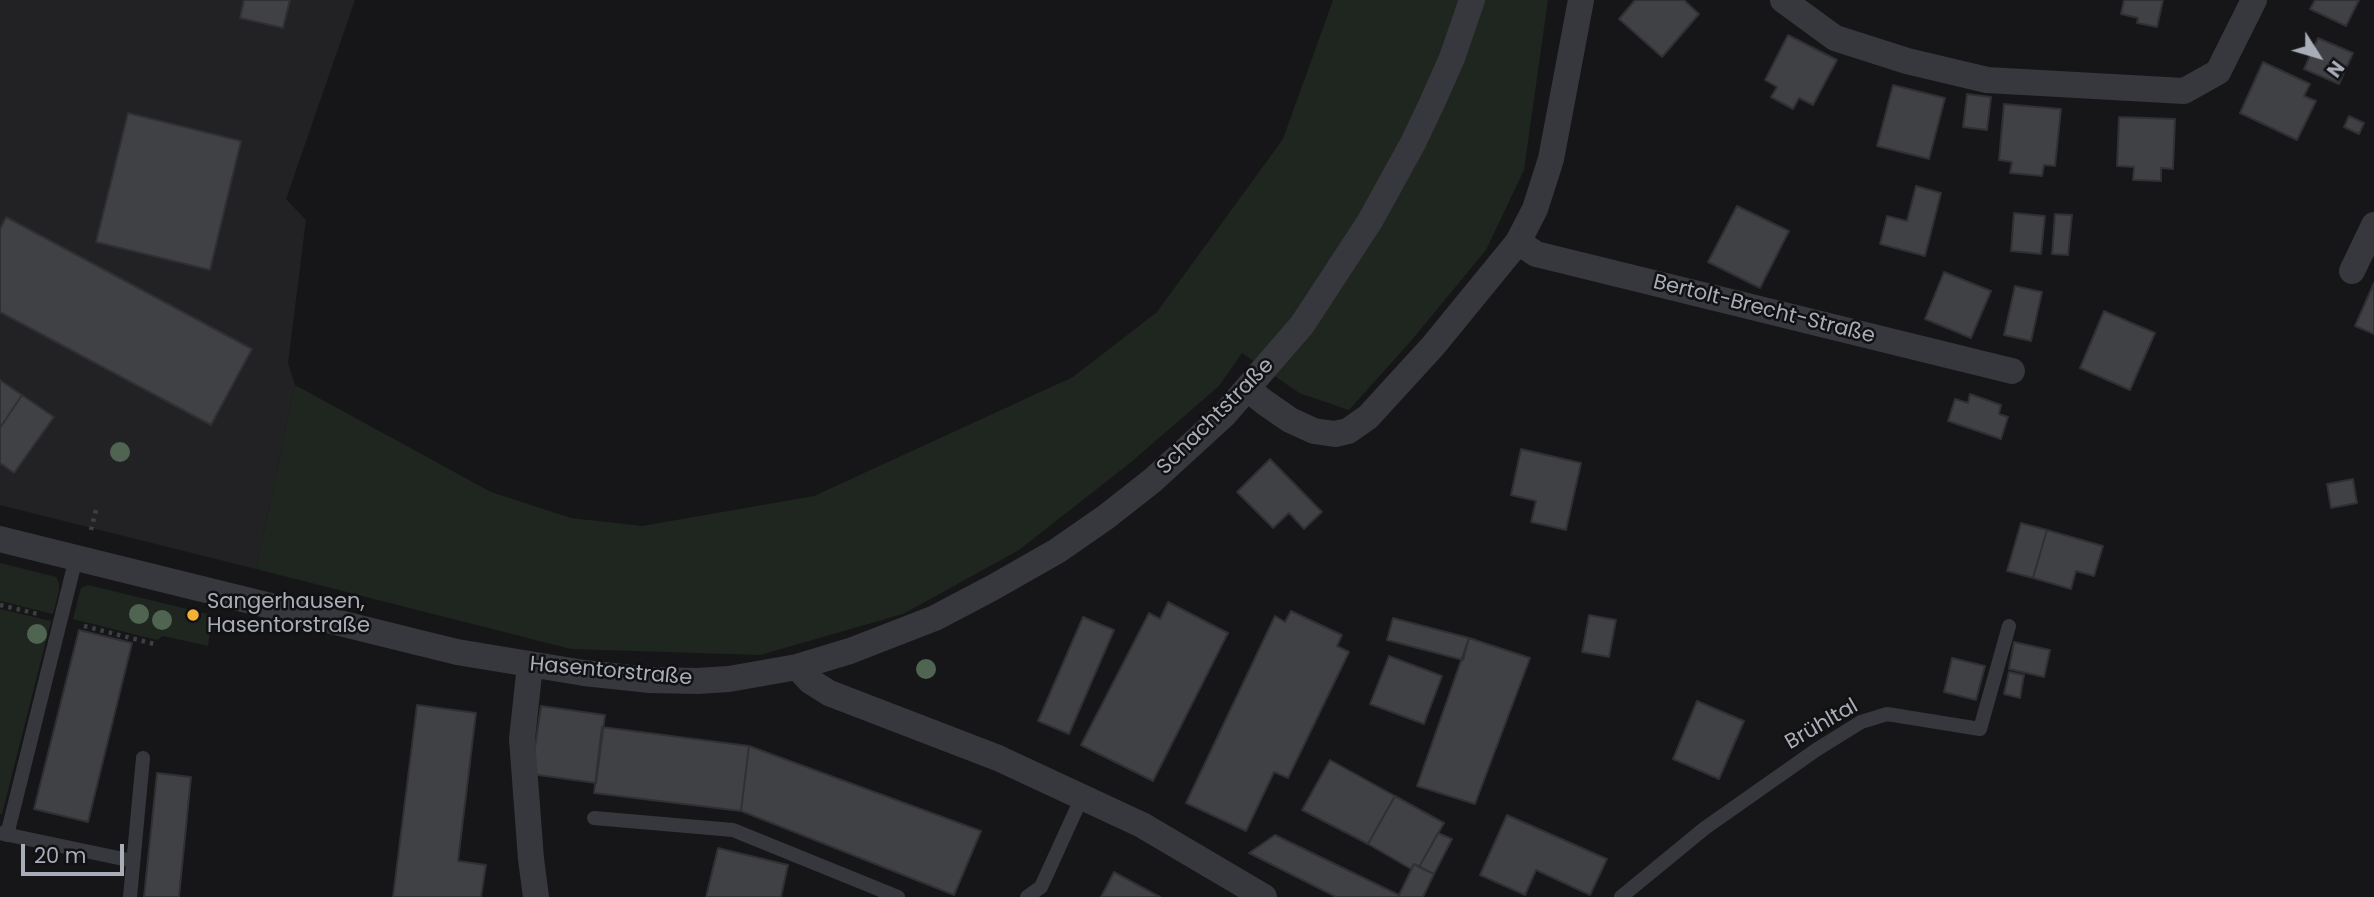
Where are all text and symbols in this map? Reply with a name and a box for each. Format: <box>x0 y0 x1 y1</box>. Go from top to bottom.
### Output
north arrow <box>2283 21 2353 91</box>
text: N <box>2320 55 2350 83</box>
street label: Bertolt-Brecht-Straße <box>1651 270 1877 350</box>
street label: Schachtstraße <box>1152 353 1280 481</box>
place label: Sangerhausen, Hasentorstraße <box>207 590 370 640</box>
marker: Sangerhausen, Hasentorstraße <box>185 607 201 623</box>
street label: Hasentorstraße <box>529 652 693 692</box>
street label: Brühltal <box>1781 694 1863 756</box>
scale bar <box>24 830 128 874</box>
text: 20 m <box>34 841 87 870</box>

